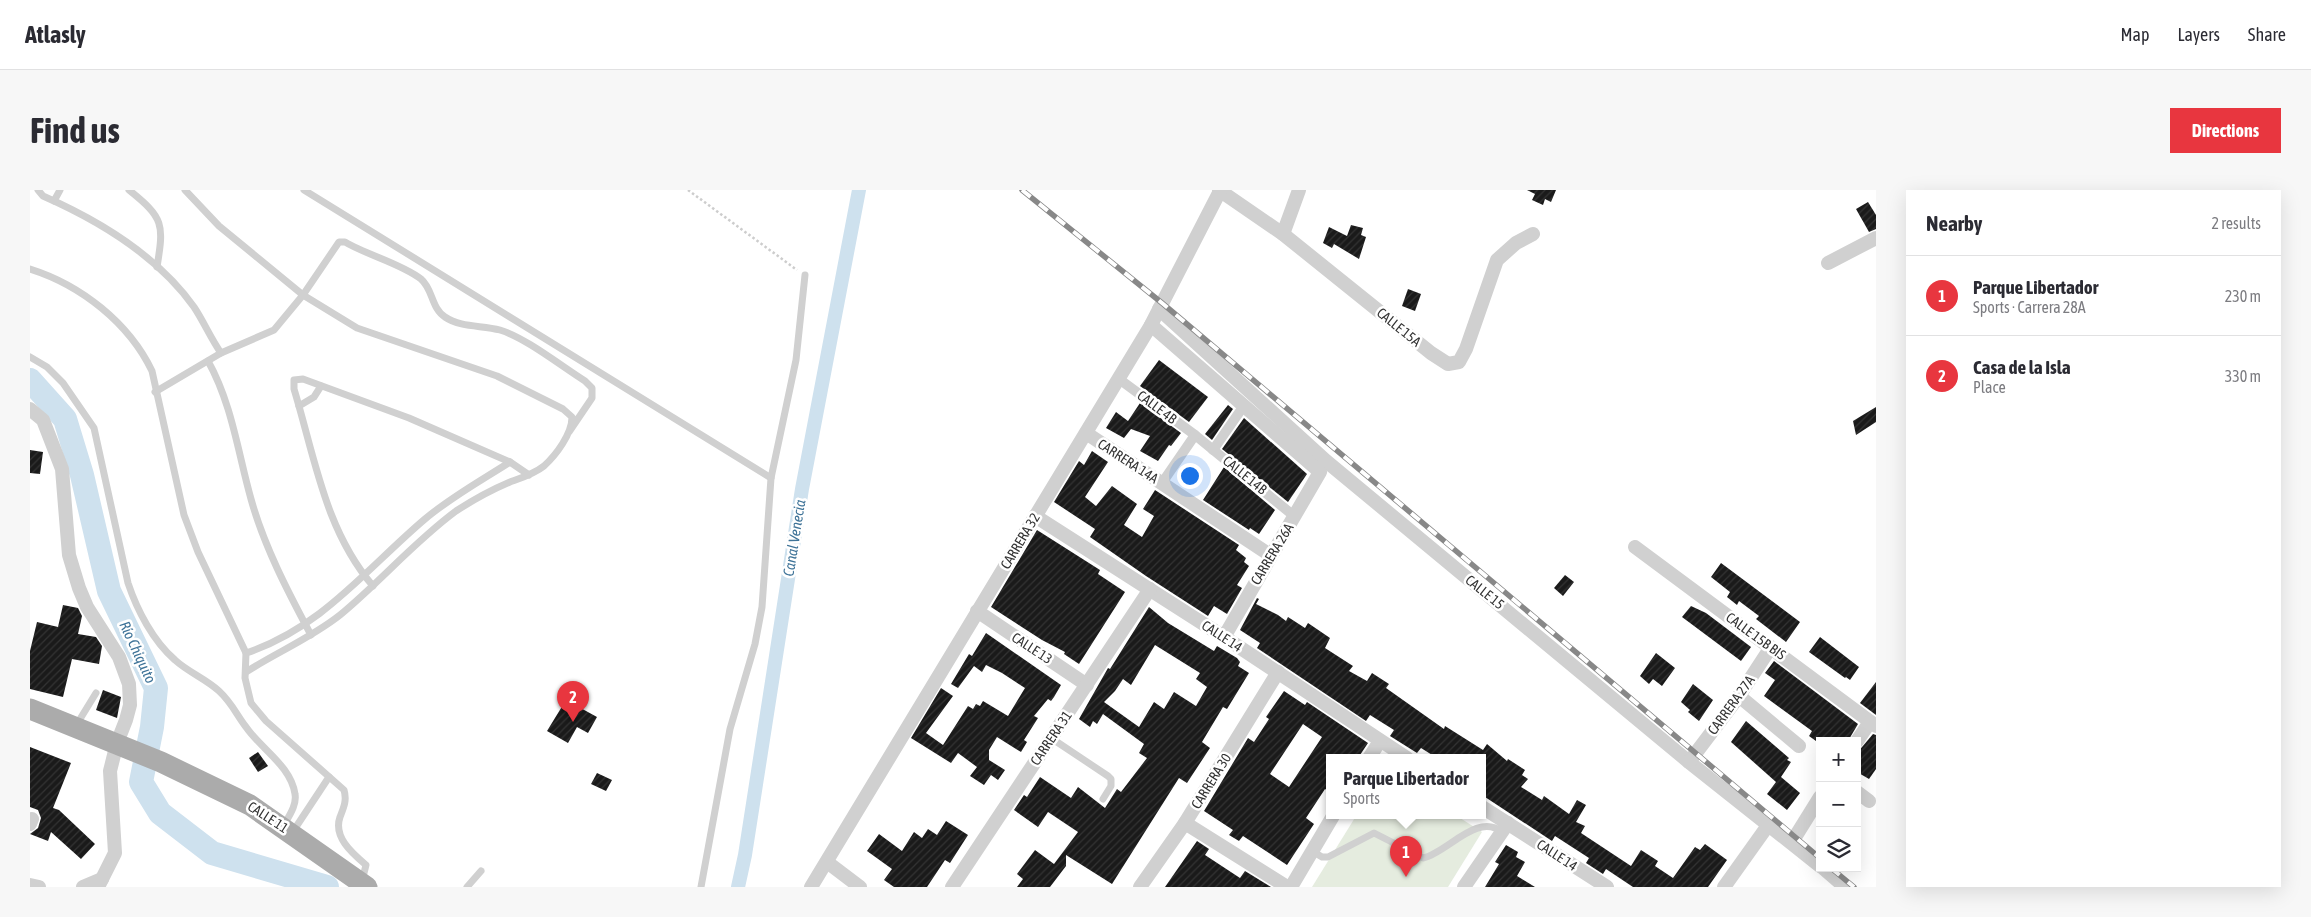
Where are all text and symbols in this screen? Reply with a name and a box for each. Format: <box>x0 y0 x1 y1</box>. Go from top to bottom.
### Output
text: Atlasly <box>25 21 86 48</box>
text: Map <box>2120 24 2149 45</box>
text: Layers <box>2177 24 2220 45</box>
text: Share <box>2248 24 2286 45</box>
button: Directions <box>2170 108 2281 153</box>
text: Find us <box>30 110 120 150</box>
text: Nearby <box>1926 211 1982 235</box>
text: 2 results <box>2211 214 2261 232</box>
text: Parque Libertador <box>1973 276 2098 298</box>
text: 1 <box>1938 287 1946 305</box>
text: 230 m <box>2225 287 2261 305</box>
text: Sports · Carrera 28A <box>1973 298 2086 316</box>
street label: CALLE 15A <box>1374 304 1424 350</box>
text: Casa de la Isla <box>1973 356 2071 378</box>
text: 2 <box>1938 367 1946 385</box>
text: 330 m <box>2225 367 2261 385</box>
text: Place <box>1973 378 2006 396</box>
street label: CALLE 4B <box>1134 387 1180 427</box>
street label: CARRERA 14A <box>1095 436 1161 487</box>
street label: CALLE 14B <box>1220 453 1270 498</box>
your location <box>1177 463 1203 489</box>
water label: Canal Venecia <box>780 498 808 578</box>
street label: CARRERA 32 <box>997 510 1043 572</box>
street label: CARRERA 26A <box>1247 520 1297 588</box>
street label: CALLE 15 <box>1462 572 1508 612</box>
street label: CALLE 15B BIS <box>1723 609 1789 663</box>
street label: CALLE 14 <box>1199 617 1246 655</box>
water label: Río Chiquito <box>116 618 160 686</box>
street label: CALLE 13 <box>1009 629 1055 667</box>
street label: CARRERA 27A <box>1704 672 1758 738</box>
pin: 2 <box>557 681 589 722</box>
street label: CARRERA 31 <box>1027 708 1075 768</box>
map controls <box>1816 737 1861 872</box>
button: + <box>1816 737 1861 782</box>
street label: CARRERA 30 <box>1188 750 1234 812</box>
popup <box>1326 754 1486 819</box>
text: Parque Libertador <box>1343 767 1469 789</box>
button: − <box>1816 782 1861 827</box>
text: Sports <box>1343 789 1380 807</box>
street label: CALLE 11 <box>245 798 291 836</box>
button: layers <box>1816 827 1861 872</box>
pin: 1 <box>1390 836 1422 877</box>
street label: CALLE 14 <box>1534 836 1581 874</box>

